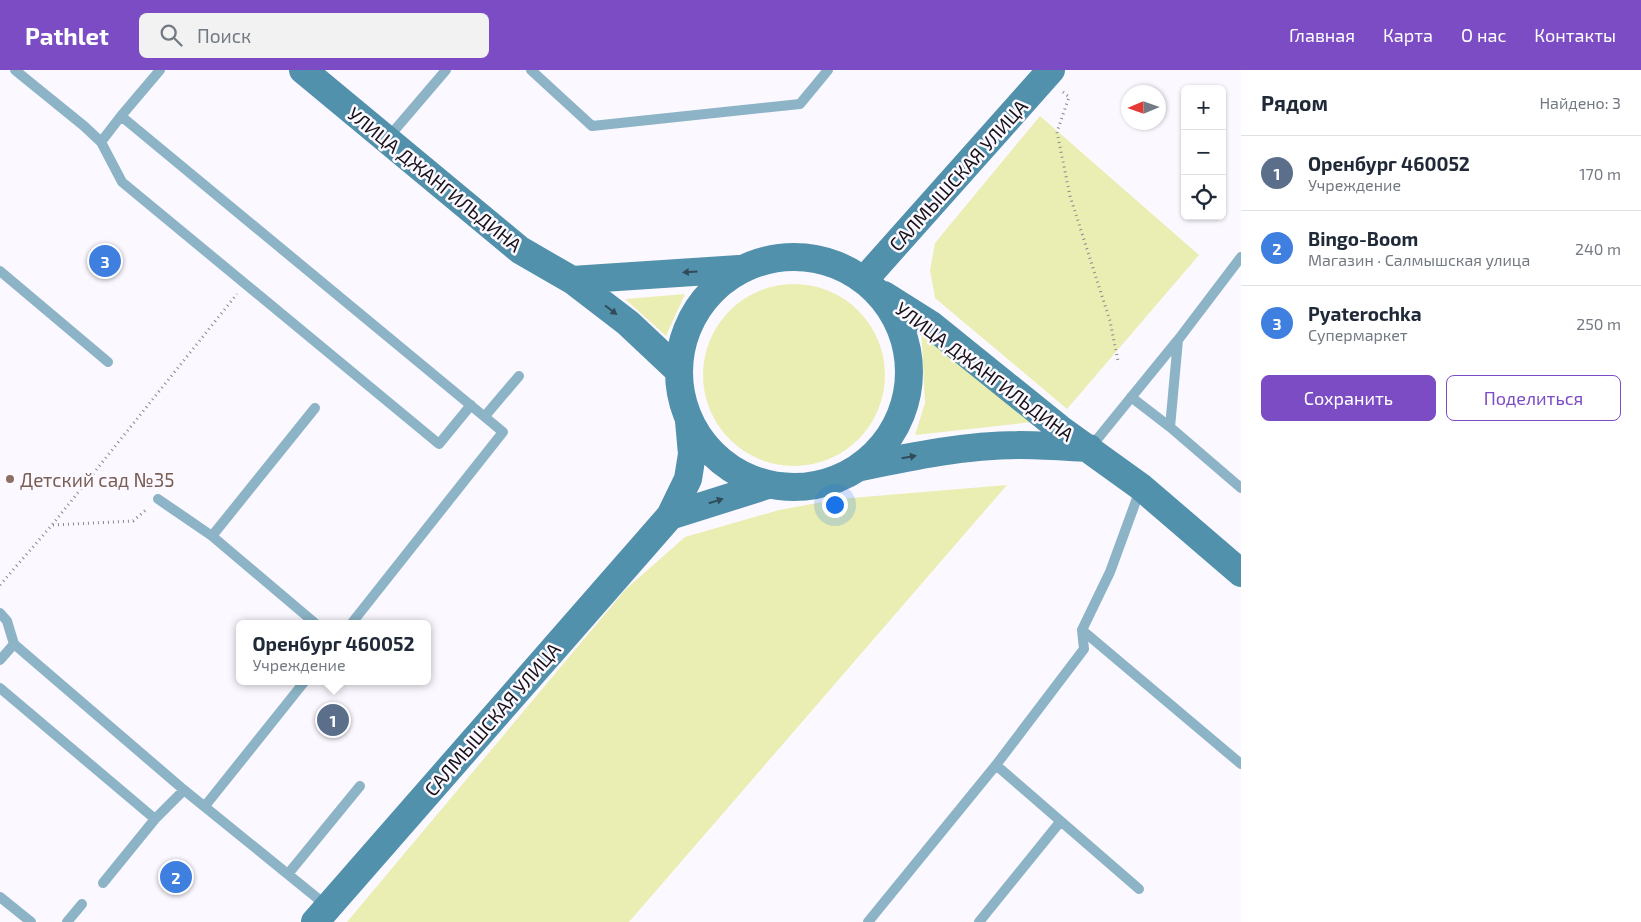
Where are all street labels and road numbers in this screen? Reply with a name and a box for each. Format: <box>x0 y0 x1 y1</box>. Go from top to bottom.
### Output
street label: САЛМЫШСКАЯ УЛИЦА <box>884 94 1032 255</box>
street label: УЛИЦА ДЖАНГИЛЬДИНА <box>343 102 527 256</box>
street label: УЛИЦА ДЖАНГИЛЬДИНА <box>891 297 1079 446</box>
street label: САЛМЫШСКАЯ УЛИЦА <box>419 637 565 800</box>

